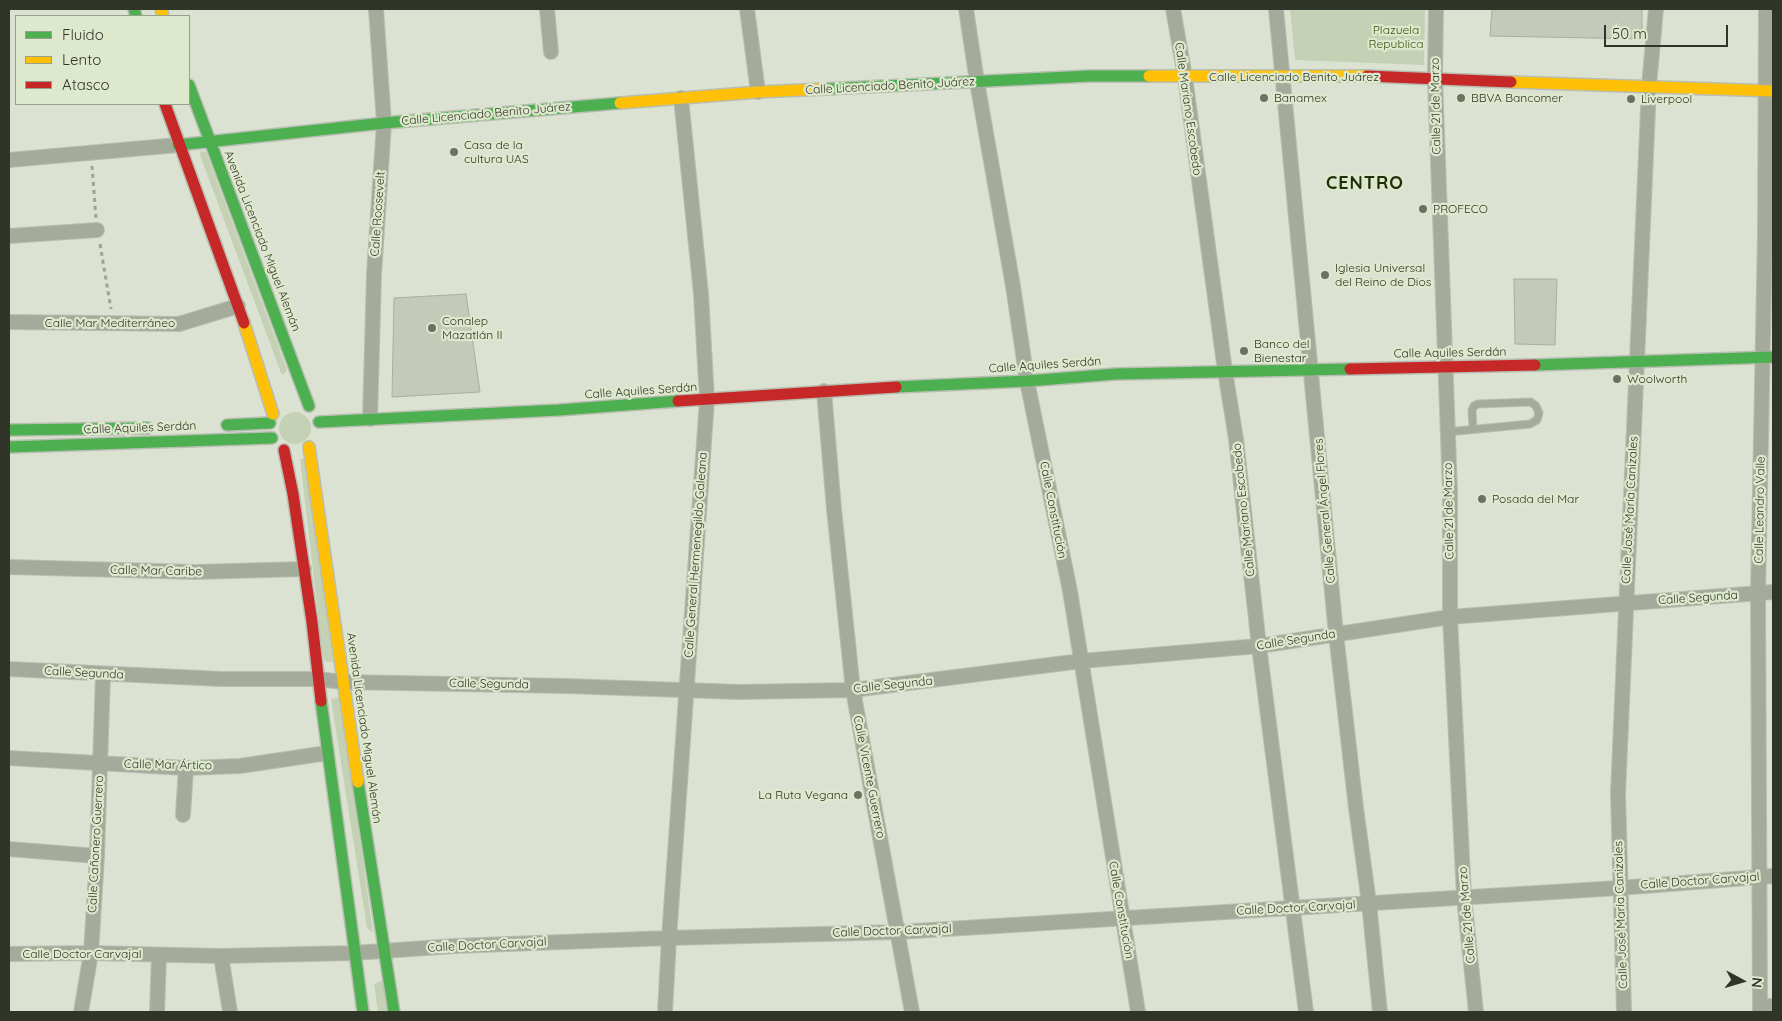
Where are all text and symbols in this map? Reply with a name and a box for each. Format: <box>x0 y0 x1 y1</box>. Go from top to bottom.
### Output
legend <box>15 15 190 105</box>
scale bar <box>1607 15 1731 47</box>
park label: Plazuela Republica <box>1369 23 1423 51</box>
text: 50 m <box>1612 24 1647 43</box>
text: Fluido <box>62 25 104 44</box>
street label: Calle Mariano Escobedo <box>1172 42 1204 176</box>
text: Lento <box>62 50 101 69</box>
street label: Calle 21 de Marzo <box>1428 57 1444 155</box>
street label: Calle Licenciado Benito Juárez <box>1209 70 1379 84</box>
street label: Calle Licenciado Benito Juárez <box>805 74 975 98</box>
text: Atasco <box>62 75 110 94</box>
place label: Banamex <box>1274 91 1327 105</box>
place label: BBVA Bancomer <box>1471 91 1563 105</box>
marker: Banamex <box>1258 92 1270 104</box>
marker: BBVA Bancomer <box>1455 92 1467 104</box>
place label: Liverpool <box>1641 92 1692 106</box>
marker: Liverpool <box>1625 93 1637 105</box>
street label: Calle Licenciado Benito Juárez <box>401 99 571 129</box>
place label: Casa de la cultura UAS <box>464 138 529 166</box>
marker: Casa de la cultura UAS <box>448 146 460 158</box>
street label: Avenida Licenciado Miguel Alemán <box>221 149 303 333</box>
street label: Calle Roosevelt <box>368 171 388 257</box>
district label: CENTRO <box>1325 173 1405 195</box>
place label: PROFECO <box>1433 202 1488 216</box>
marker: PROFECO <box>1417 203 1429 215</box>
place label: Iglesia Universal del Reino de Dios <box>1335 261 1431 289</box>
marker: Iglesia Universal del Reino de Dios <box>1319 269 1331 281</box>
place label: Conalep Mazatlán II <box>442 314 503 342</box>
street label: Calle Mar Mediterráneo <box>45 316 175 330</box>
marker: Conalep Mazatlán II <box>426 322 438 334</box>
place label: Banco del Bienestar <box>1254 337 1310 365</box>
marker: Banco del Bienestar <box>1238 345 1250 357</box>
street label: Calle Aquiles Serdán <box>1394 345 1506 361</box>
street label: Calle Aquiles Serdán <box>988 354 1102 376</box>
place label: Woolworth <box>1627 372 1687 386</box>
marker: Woolworth <box>1611 373 1623 385</box>
street label: Calle Aquiles Serdán <box>584 380 698 402</box>
street label: Calle Aquiles Serdán <box>83 419 197 437</box>
street label: Calle José María Canizales <box>1619 436 1641 584</box>
street label: Calle General Ángel Flores <box>1311 438 1339 584</box>
street label: Calle Mariano Escobedo <box>1230 443 1258 577</box>
street label: Calle General Hermenegildo Galeana <box>682 452 710 658</box>
street label: Calle Leandro Valle <box>1752 456 1768 564</box>
street label: Calle Constitución <box>1037 460 1069 560</box>
street label: Calle 21 de Marzo <box>1441 462 1457 560</box>
place label: Posada del Mar <box>1492 492 1579 506</box>
marker: Posada del Mar <box>1476 493 1488 505</box>
street label: Calle Mar Caribe <box>110 563 202 579</box>
street label: Calle Segunda <box>1658 588 1738 608</box>
street label: Calle Segunda <box>1256 627 1336 653</box>
street label: Avenida Licenciado Miguel Alemán <box>343 632 385 824</box>
street label: Calle Segunda <box>44 664 124 682</box>
street label: Calle Segunda <box>853 674 933 696</box>
street label: Calle Segunda <box>449 676 529 692</box>
street label: Calle Vicente Guerrero <box>850 715 888 839</box>
street label: Calle Mar Ártico <box>124 757 212 773</box>
street label: Calle Cañonero Guerrero <box>85 775 107 913</box>
place label: La Ruta Vegana <box>758 788 848 802</box>
marker: La Ruta Vegana <box>852 789 864 801</box>
street label: Calle José María Canizales <box>1611 841 1631 989</box>
street label: Calle Constitución <box>1105 860 1137 960</box>
street label: Calle 21 de Marzo <box>1456 866 1478 964</box>
street label: Calle Doctor Carvajal <box>1640 870 1760 892</box>
street label: Calle Doctor Carvajal <box>1236 898 1356 918</box>
street label: Calle Doctor Carvajal <box>832 922 952 940</box>
street label: Calle Doctor Carvajal <box>427 935 547 955</box>
street label: Calle Doctor Carvajal <box>22 947 142 961</box>
north arrow <box>1717 956 1767 1006</box>
text: N <box>1747 976 1766 989</box>

